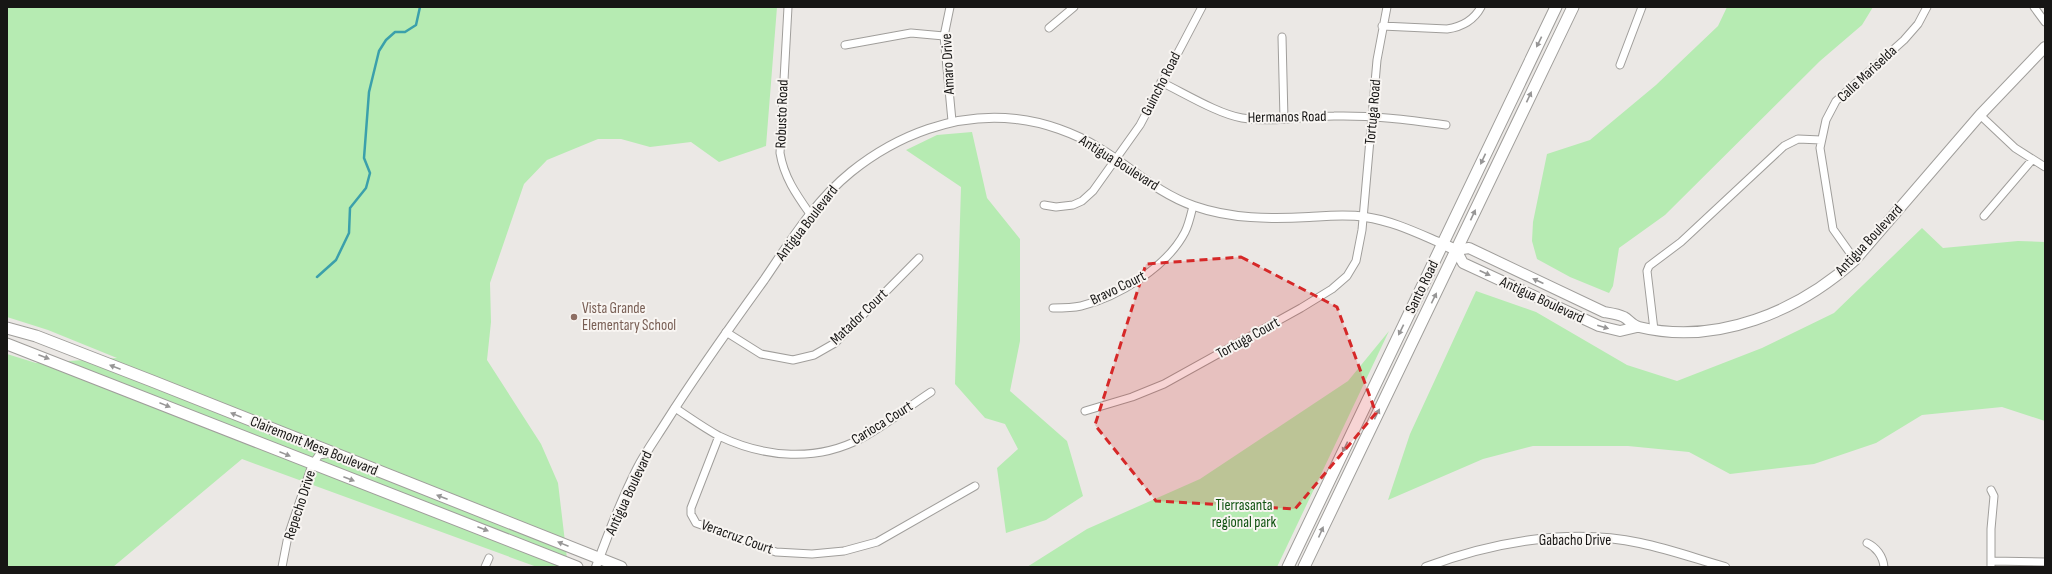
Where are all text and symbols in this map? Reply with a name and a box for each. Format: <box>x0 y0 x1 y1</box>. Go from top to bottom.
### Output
street label: Amaro Drive <box>937 33 959 96</box>
one-way arrow <box>1536 36 1542 48</box>
street label: Calle Mariselda <box>1833 41 1901 106</box>
street label: Guincho Road <box>1137 49 1185 119</box>
street label: Tortuga Road <box>1361 78 1385 146</box>
street label: Robusto Road <box>771 79 793 149</box>
one-way arrow <box>1526 92 1532 103</box>
street label: Hermanos Road <box>1247 107 1327 127</box>
street label: Antigua Boulevard <box>1075 130 1162 195</box>
one-way arrow <box>1480 154 1486 165</box>
street label: Antigua Boulevard <box>771 181 842 265</box>
street label: Antigua Boulevard <box>1830 200 1907 280</box>
one-way arrow <box>1470 209 1476 221</box>
street label: Santo Road <box>1401 257 1443 317</box>
street label: Bravo Court <box>1087 266 1149 310</box>
one-way arrow <box>1479 270 1491 276</box>
street label: Antigua Boulevard <box>1496 272 1587 328</box>
one-way arrow <box>1532 278 1543 284</box>
street label: Matador Court <box>826 285 892 349</box>
one-way arrow <box>1431 292 1437 303</box>
place label: Vista Grande Elementary School <box>582 299 676 335</box>
marker: Vista Grande Elementary School <box>569 312 579 322</box>
street label: Tortuga Court <box>1213 313 1283 363</box>
one-way arrow <box>1398 324 1404 335</box>
one-way arrow <box>1598 324 1610 330</box>
one-way arrow <box>38 355 50 361</box>
one-way arrow <box>109 363 121 369</box>
street label: Carioca Court <box>848 396 917 449</box>
one-way arrow <box>159 402 171 408</box>
one-way arrow <box>1374 409 1380 420</box>
one-way arrow <box>231 412 242 418</box>
street label: Clairemont Mesa Boulevard <box>247 412 381 480</box>
one-way arrow <box>1342 441 1348 452</box>
street label: Antigua Boulevard <box>601 448 657 539</box>
one-way arrow <box>279 450 291 457</box>
street label: Repecho Drive <box>280 468 320 542</box>
one-way arrow <box>343 476 355 482</box>
one-way arrow <box>436 493 448 499</box>
park label: Tierrasanta regional park <box>1212 496 1276 532</box>
street label: Veracruz Court <box>698 515 776 559</box>
one-way arrow <box>1318 525 1324 537</box>
one-way arrow <box>478 527 490 533</box>
street label: Gabacho Drive <box>1539 531 1611 550</box>
one-way arrow <box>556 541 568 547</box>

